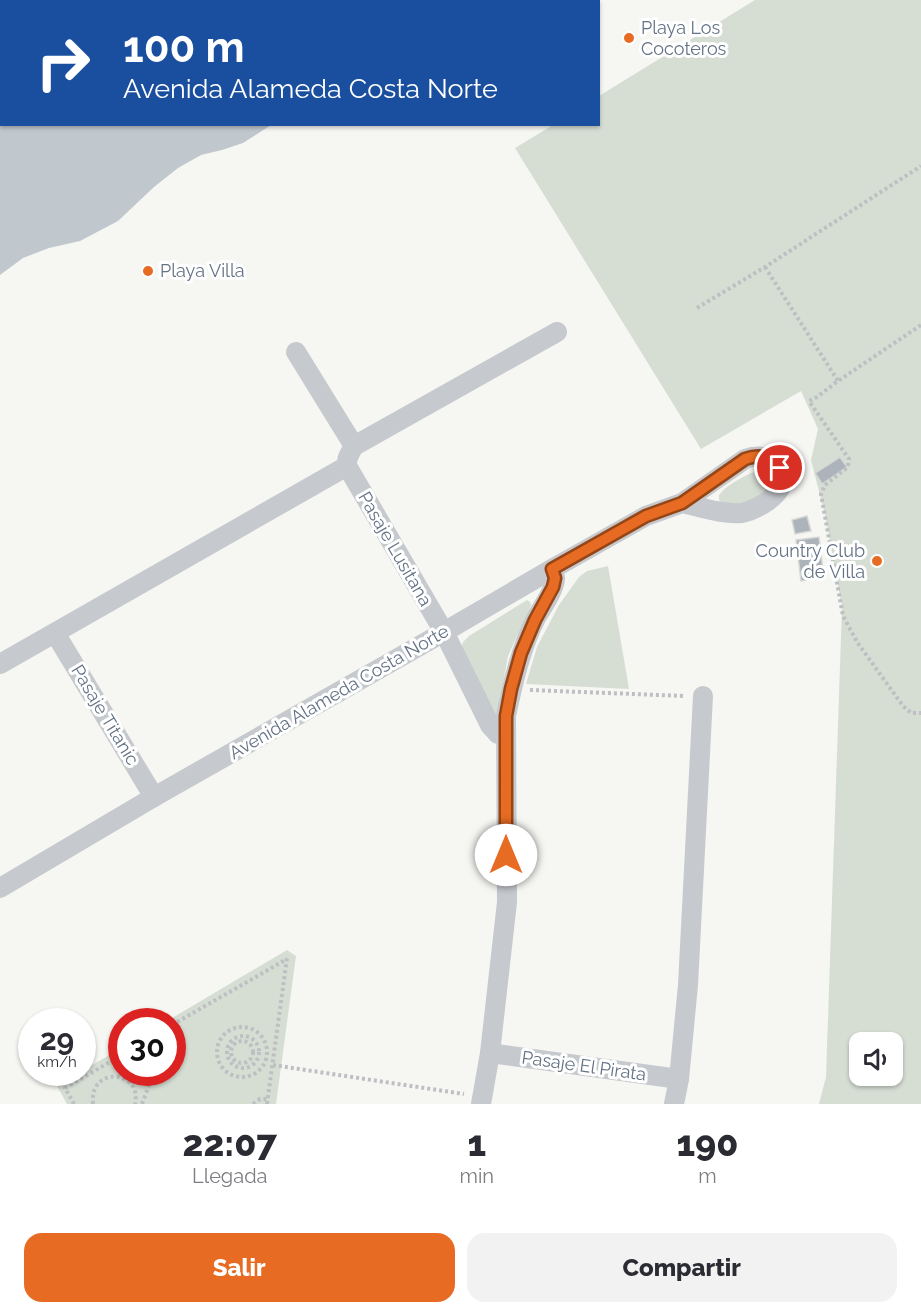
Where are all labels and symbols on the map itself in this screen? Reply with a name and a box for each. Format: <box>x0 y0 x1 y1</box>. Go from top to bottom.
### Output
place label: Playa Los Cocoteros <box>641 17 727 59</box>
marker: Playa Los Cocoteros <box>622 31 636 45</box>
place label: Playa Villa <box>160 260 245 281</box>
marker: Playa Villa <box>141 264 155 278</box>
pin <box>754 442 805 493</box>
street label: Pasaje Lusitana <box>354 488 437 610</box>
place label: Country Club de Villa <box>756 540 865 582</box>
marker: Country Club de Villa <box>870 554 884 568</box>
street label: Avenida Alameda Costa Norte <box>225 620 453 763</box>
street label: Pasaje Titanic <box>67 661 144 769</box>
position arrow <box>474 823 538 887</box>
speed limit sign: 30 <box>108 1008 186 1086</box>
street label: Pasaje El Pirata <box>520 1046 648 1085</box>

